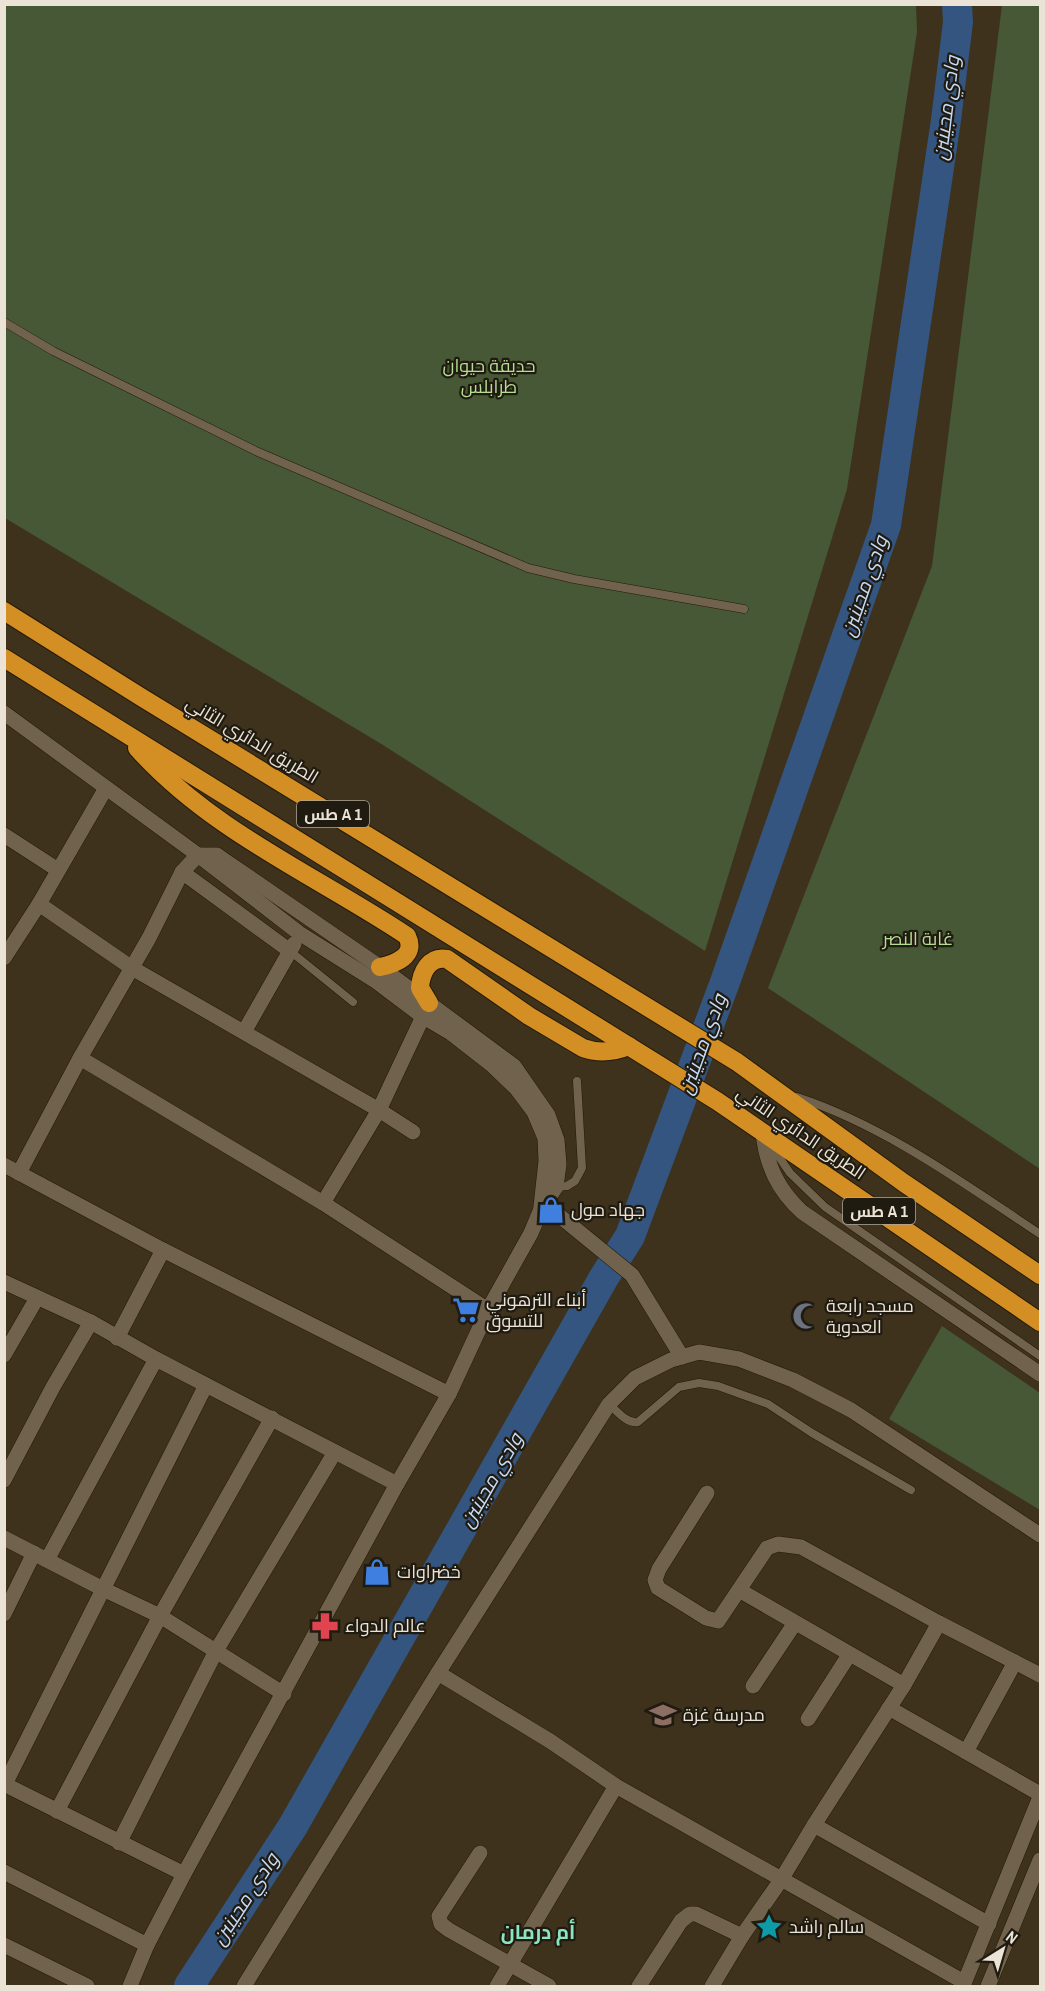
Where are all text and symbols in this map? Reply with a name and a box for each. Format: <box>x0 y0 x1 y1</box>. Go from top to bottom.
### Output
water label: وادي مجينين <box>926 53 968 162</box>
park label: حديقة حيوان طرابلس <box>443 353 535 399</box>
water label: وادي مجينين <box>834 531 897 641</box>
street label: الطريق الدائري الثاني <box>180 690 323 791</box>
road number: طس A 1 <box>297 801 369 827</box>
park label: غابة النصر <box>882 926 953 951</box>
water label: وادي مجينين <box>671 989 735 1099</box>
street label: الطريق الدائري الثاني <box>731 1080 871 1187</box>
shop icon: جهاد مول <box>536 1195 566 1225</box>
place label: جهاد مول <box>571 1197 645 1222</box>
road number: طس A 1 <box>843 1198 915 1224</box>
place label: أبناء الترهوني للتسوق <box>486 1287 586 1333</box>
place label: مسجد رابعة العدوية <box>826 1293 914 1339</box>
supermarket icon: أبناء الترهوني للتسوق <box>451 1295 481 1325</box>
mosque icon: مسجد رابعة العدوية <box>791 1301 821 1331</box>
water label: وادي مجينين <box>453 1427 532 1533</box>
shop icon: خضراوات <box>362 1557 392 1587</box>
place label: خضراوات <box>397 1559 461 1584</box>
pharmacy icon: عالم الدواء <box>310 1611 340 1641</box>
place label: عالم الدواء <box>345 1613 426 1638</box>
school or university icon: مدرسة غزة <box>648 1700 678 1730</box>
place label: مدرسة غزة <box>683 1702 765 1727</box>
water label: وادي مجينين <box>205 1846 288 1952</box>
place icon: سالم راشد <box>754 1912 784 1942</box>
place label: سالم راشد <box>789 1914 864 1939</box>
district label: أم درمان <box>501 1918 575 1946</box>
north arrow <box>973 1919 1033 1979</box>
text: N <box>1002 1925 1022 1949</box>

